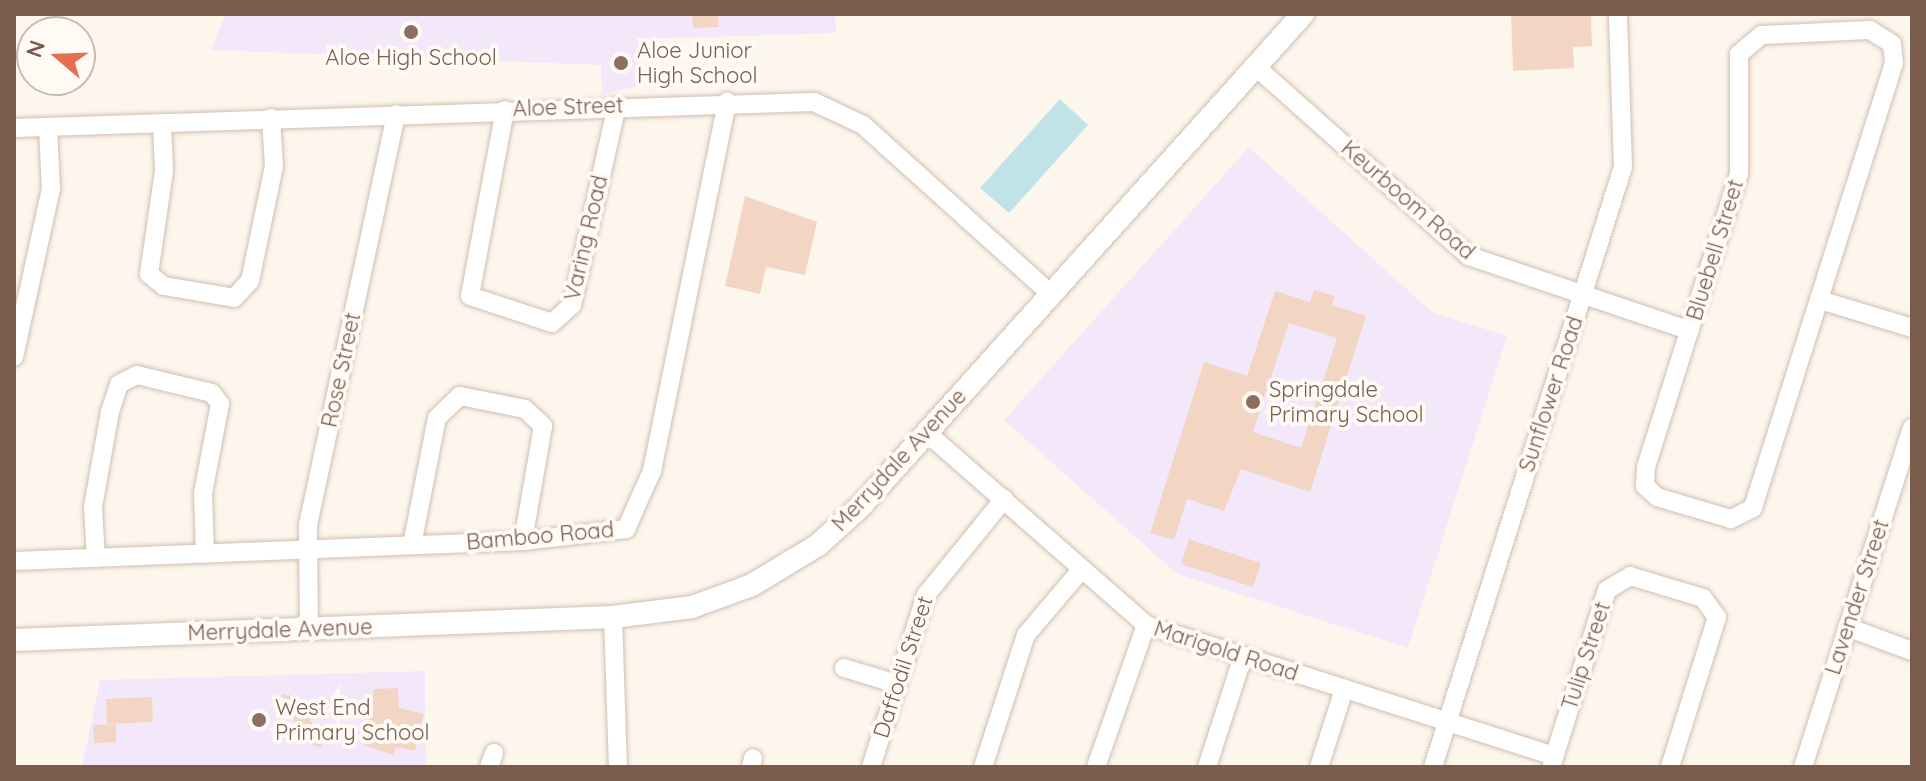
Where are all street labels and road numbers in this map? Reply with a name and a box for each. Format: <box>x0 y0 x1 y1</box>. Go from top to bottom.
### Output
street label: Aloe Street <box>512 92 624 122</box>
street label: Keurboom Road <box>1336 135 1480 265</box>
street label: Varing Road <box>559 173 613 303</box>
street label: Bluebell Street <box>1681 176 1749 324</box>
street label: Rose Street <box>316 310 366 430</box>
street label: Sunflower Road <box>1513 313 1589 475</box>
street label: Merrydale Avenue <box>826 383 972 537</box>
street label: Bamboo Road <box>465 516 615 556</box>
street label: Lavender Street <box>1819 516 1895 678</box>
street label: Daffodil Street <box>868 593 938 741</box>
street label: Tulip Street <box>1556 598 1616 714</box>
street label: Merrydale Avenue <box>187 614 373 646</box>
street label: Marigold Road <box>1151 615 1301 687</box>

